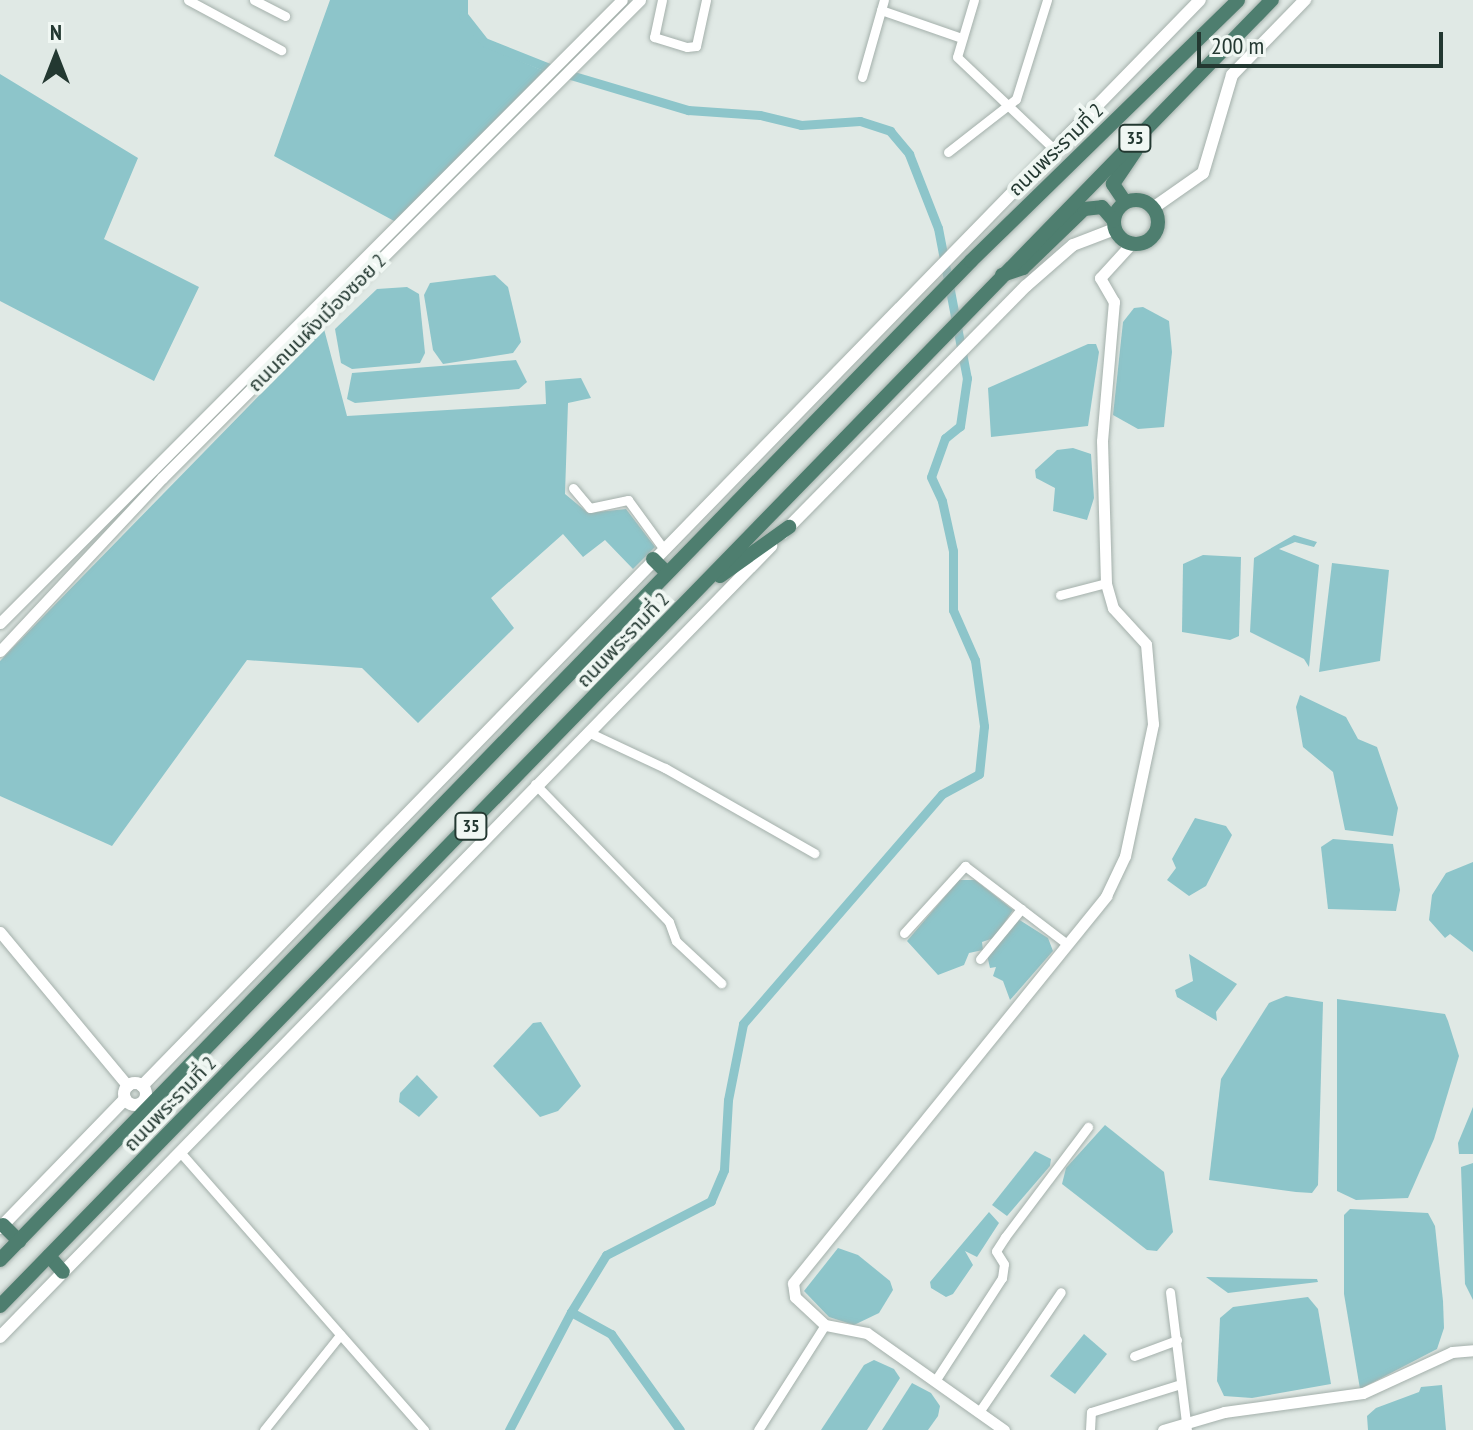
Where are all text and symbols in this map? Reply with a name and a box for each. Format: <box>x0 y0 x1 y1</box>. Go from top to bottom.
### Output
north arrow <box>16 16 96 96</box>
scale bar <box>1201 16 1447 66</box>
text: N <box>50 18 62 46</box>
text: 200 m <box>1211 30 1264 61</box>
street label: ถนนพระรามที่ 2 <box>1004 99 1108 201</box>
road number: 35 <box>1117 124 1153 152</box>
street label: ถนนถนนผังเมืองซอย 2 <box>243 249 391 397</box>
street label: ถนนพระรามที่ 2 <box>572 588 674 692</box>
road number: 35 <box>453 812 489 840</box>
street label: ถนนพระรามที่ 2 <box>119 1052 221 1156</box>

